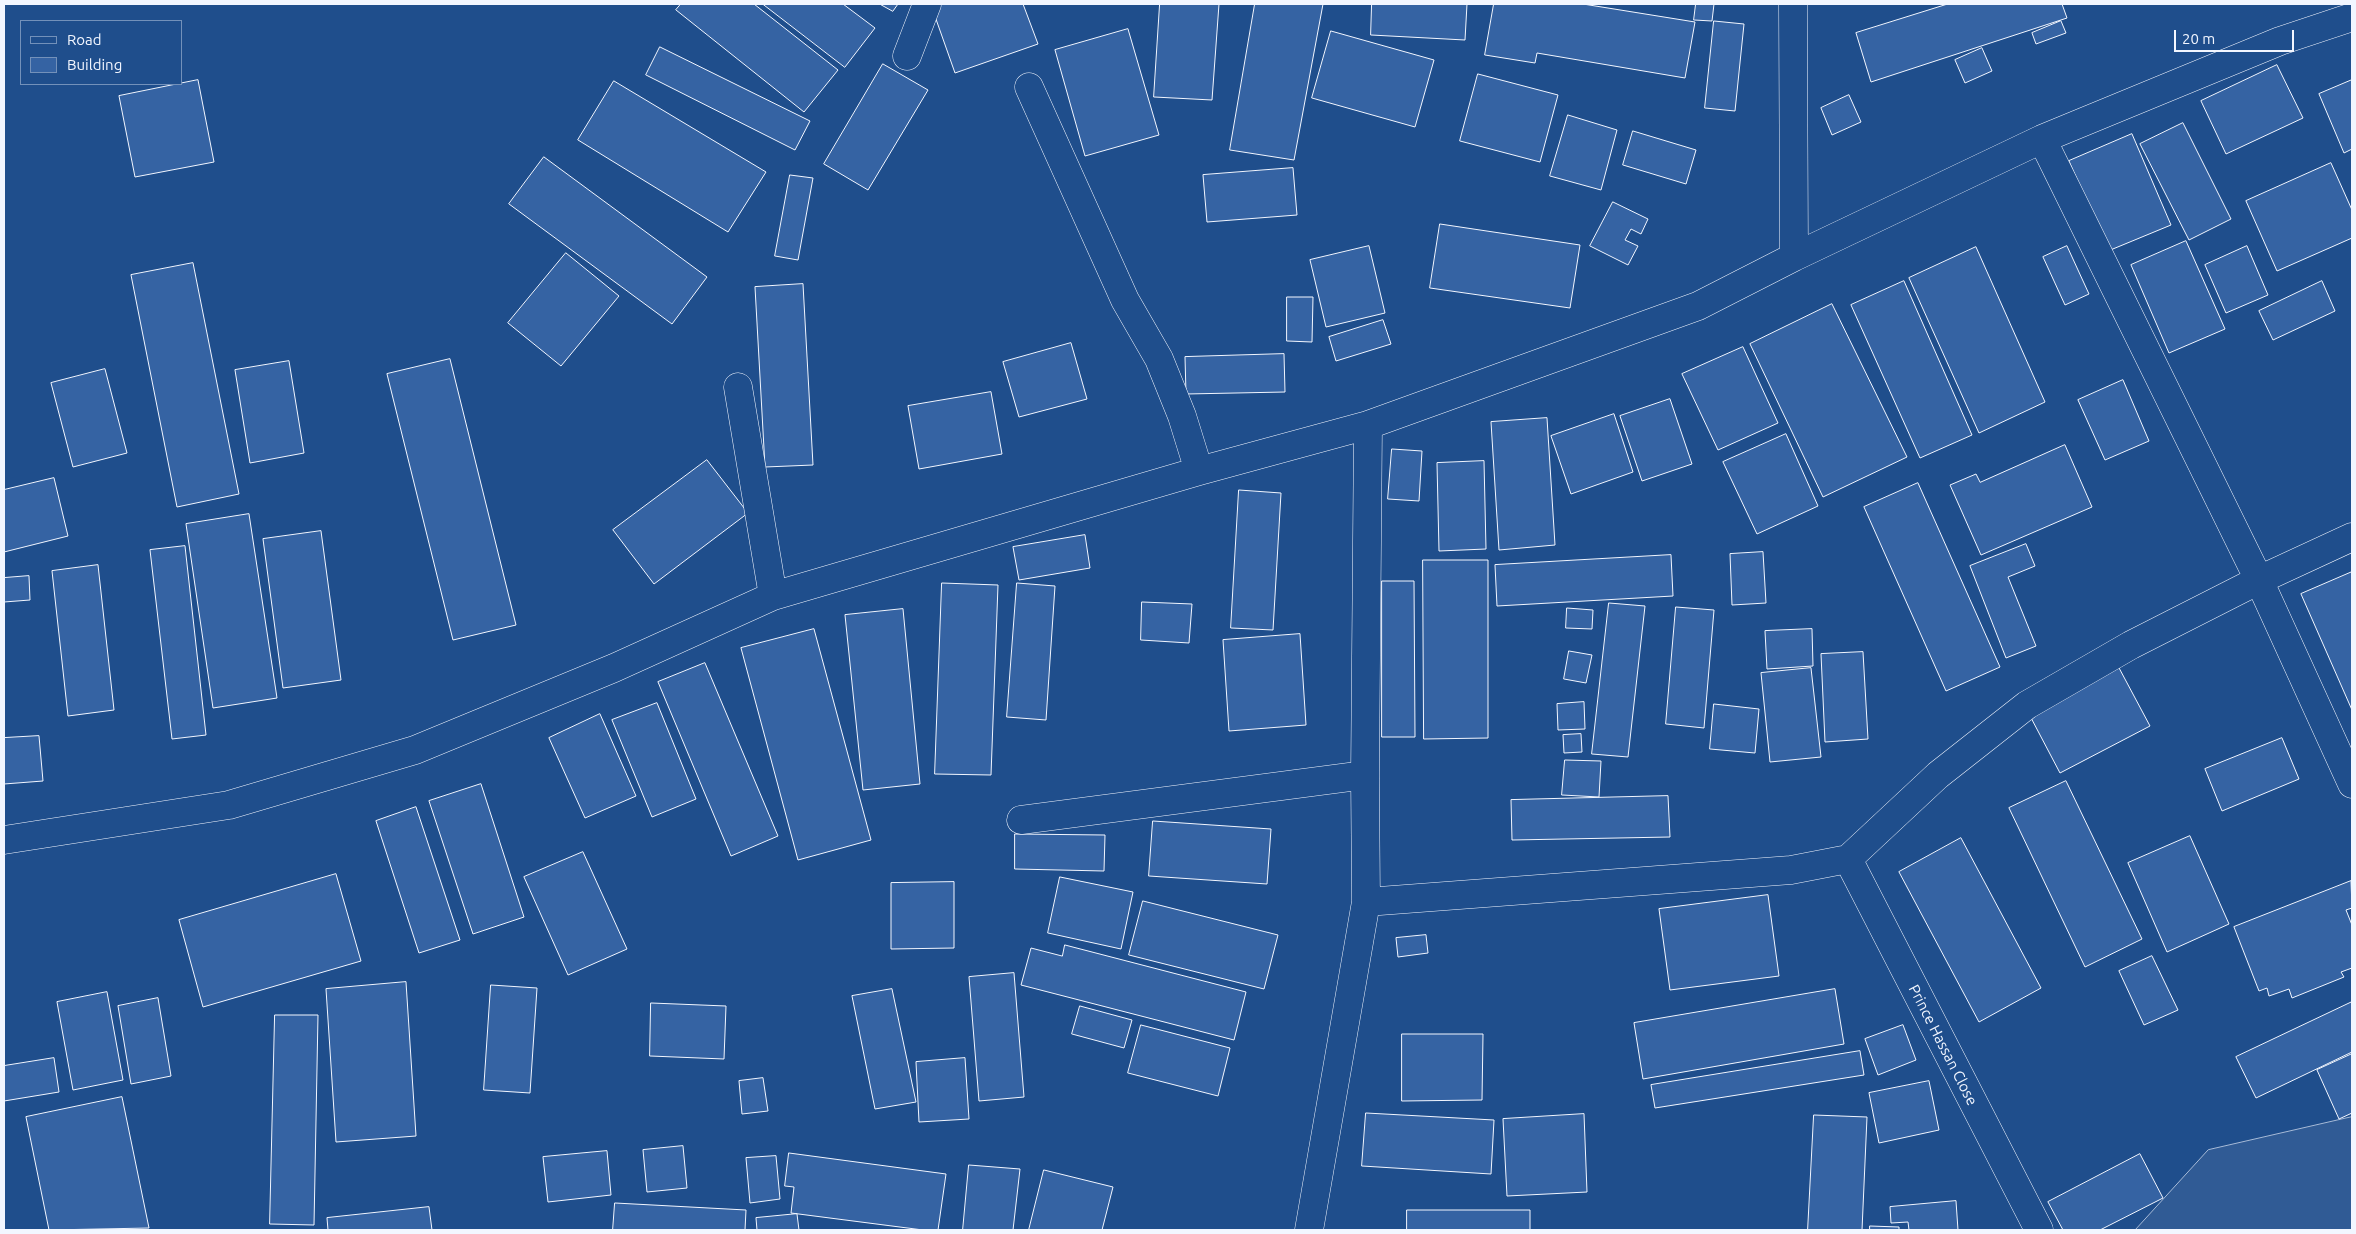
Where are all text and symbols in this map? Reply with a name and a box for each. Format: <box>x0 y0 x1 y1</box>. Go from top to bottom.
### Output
legend <box>20 20 182 85</box>
scale bar <box>2176 20 2296 52</box>
text: 20 m <box>2182 30 2215 47</box>
text: Road <box>67 31 102 48</box>
text: Building <box>67 56 122 73</box>
street label: Prince Hassan Close <box>1905 982 1981 1108</box>

